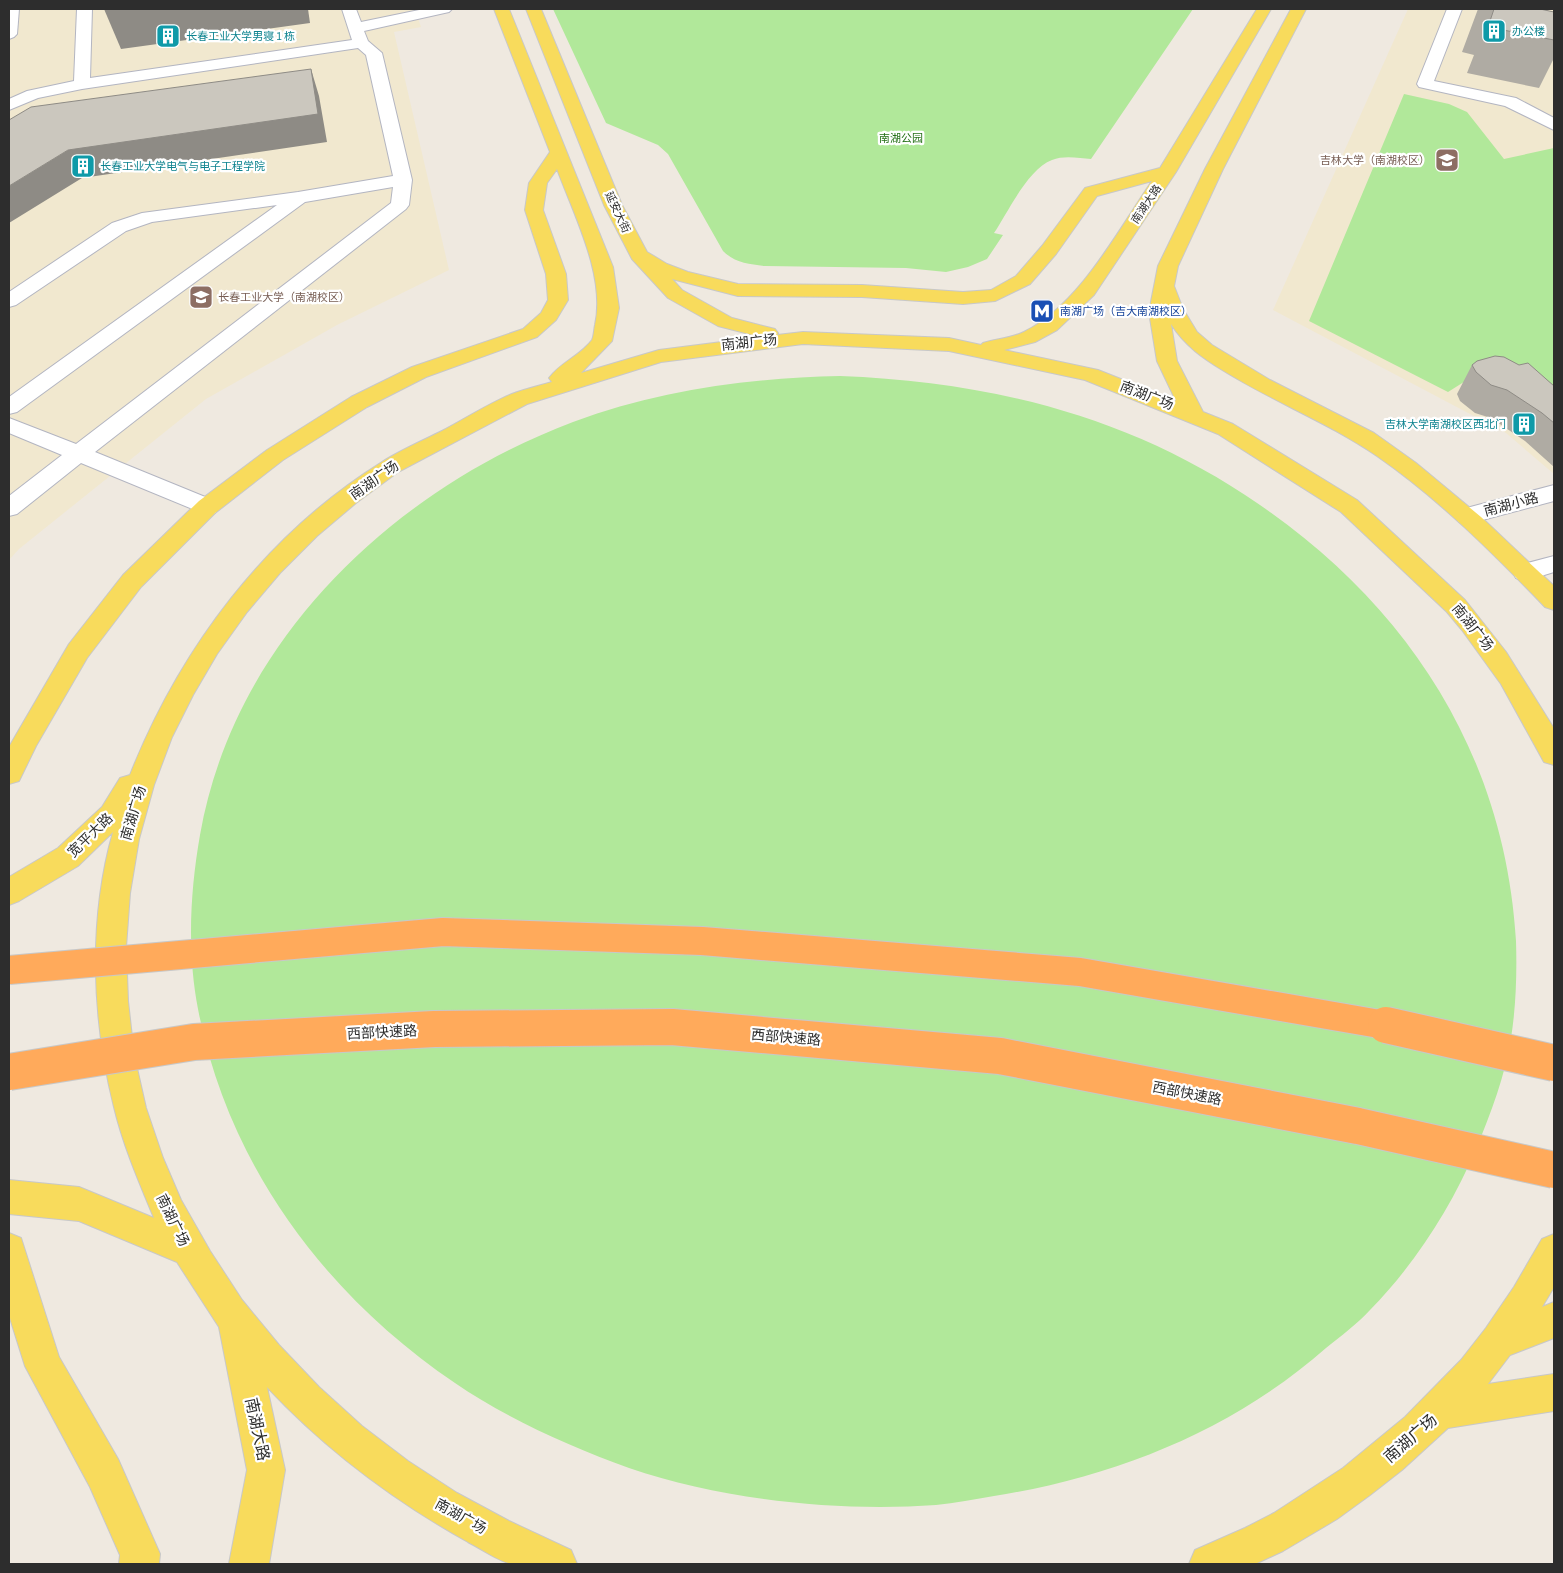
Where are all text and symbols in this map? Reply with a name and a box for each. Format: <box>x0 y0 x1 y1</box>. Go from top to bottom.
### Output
building icon: 办公楼 <box>1481 18 1507 44</box>
building icon: 长春工业大学男寝 1 栋 <box>155 23 181 49</box>
place label: 办公楼 <box>1512 24 1545 38</box>
place label: 长春工业大学男寝 1 栋 <box>186 29 295 43</box>
park label: 南湖公园 <box>879 131 923 145</box>
school or university icon: 吉林大学（南湖校区） <box>1434 147 1460 173</box>
building icon: 长春工业大学电气与电子工程学院 <box>70 153 96 179</box>
place label: 吉林大学（南湖校区） <box>1320 153 1430 167</box>
place label: 长春工业大学电气与电子工程学院 <box>100 159 265 173</box>
street label: 南湖大路 <box>1128 182 1164 226</box>
street label: 延安大街 <box>602 189 634 235</box>
school or university icon: 长春工业大学（南湖校区） <box>188 284 214 310</box>
place label: 长春工业大学（南湖校区） <box>218 290 350 304</box>
metro station icon: 南湖广场（吉大南湖校区） <box>1029 298 1055 324</box>
place label: 南湖广场（吉大南湖校区） <box>1060 304 1192 318</box>
street label: 南湖广场 <box>720 330 778 354</box>
street label: 南湖广场 <box>1118 377 1176 413</box>
building icon: 吉林大学南湖校区西北门 <box>1511 411 1537 437</box>
place label: 吉林大学南湖校区西北门 <box>1385 417 1506 431</box>
street label: 南湖广场 <box>346 457 402 503</box>
street label: 南湖小路 <box>1482 488 1540 520</box>
street label: 南湖广场 <box>1448 600 1498 654</box>
street label: 南湖广场 <box>117 784 149 842</box>
street label: 宽平大路 <box>64 809 116 861</box>
street label: 西部快速路 <box>347 1021 417 1043</box>
street label: 西部快速路 <box>750 1025 822 1049</box>
street label: 西部快速路 <box>1151 1077 1223 1109</box>
street label: 南湖广场 <box>153 1191 193 1249</box>
street label: 南湖大路 <box>241 1395 275 1463</box>
street label: 南湖广场 <box>1379 1409 1441 1467</box>
street label: 南湖广场 <box>432 1495 490 1537</box>

